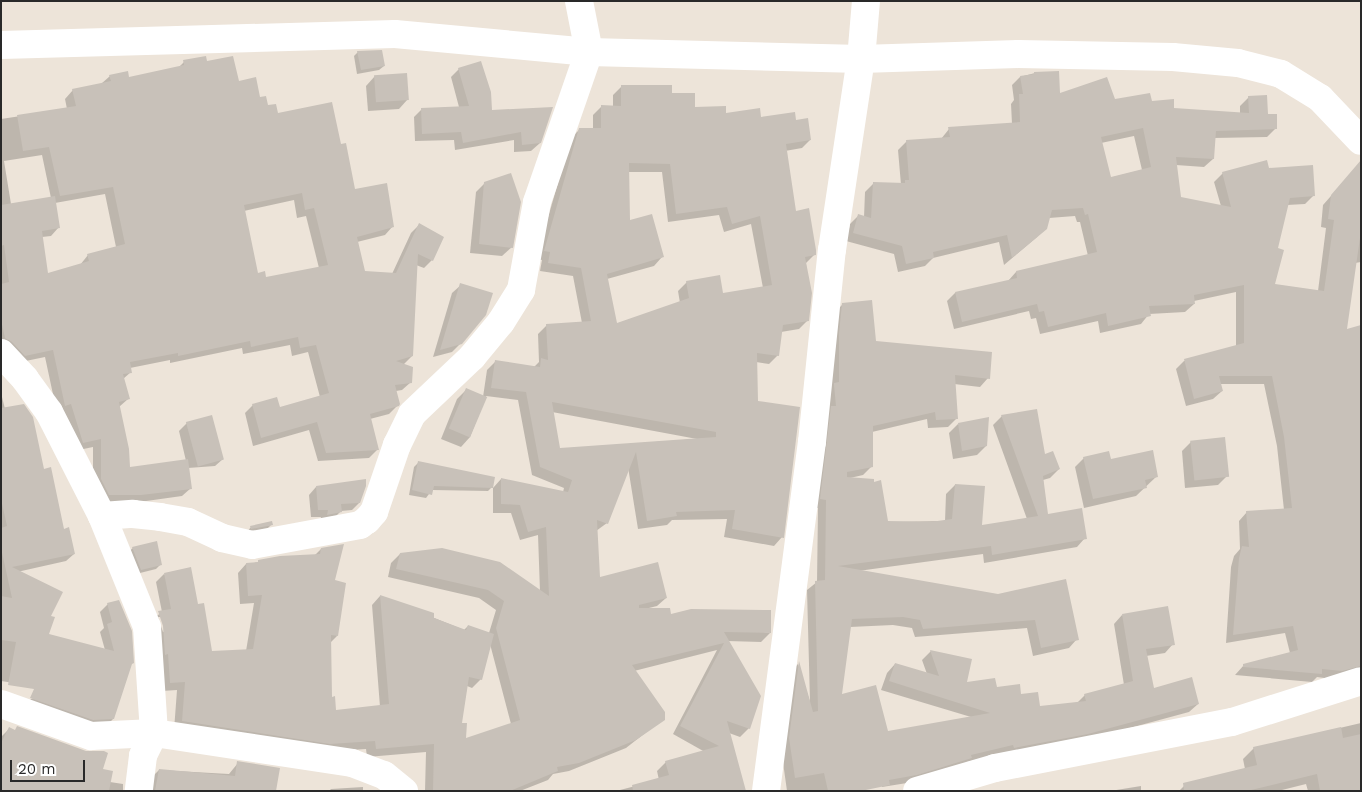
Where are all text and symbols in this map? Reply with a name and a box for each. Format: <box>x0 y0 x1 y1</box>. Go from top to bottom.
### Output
scale bar <box>12 750 88 782</box>
text: 20 m <box>18 760 56 778</box>

